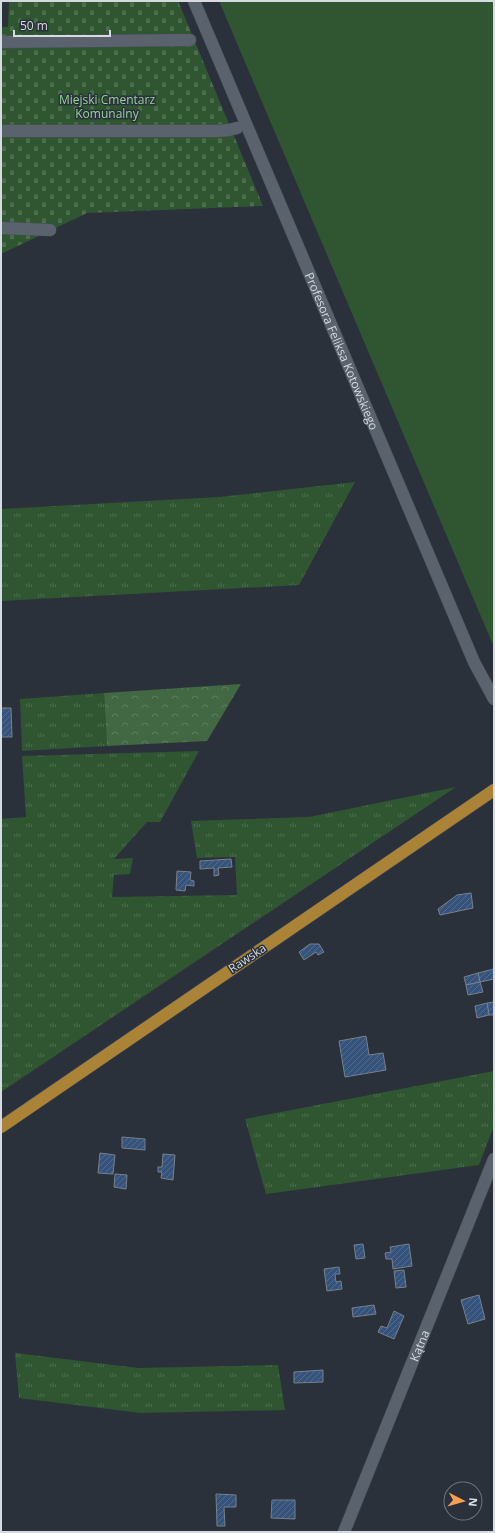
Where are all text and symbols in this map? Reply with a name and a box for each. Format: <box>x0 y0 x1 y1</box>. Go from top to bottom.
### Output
scale bar <box>14 12 110 38</box>
text: 50 m <box>20 17 48 34</box>
park label: Miejski Cmentarz Komunalny <box>59 91 155 122</box>
street label: Profesora Feliksa Kotowskiego <box>301 270 383 432</box>
street label: Rawska <box>225 939 269 977</box>
street label: Kątna <box>405 1327 433 1364</box>
north arrow <box>443 1481 483 1521</box>
text: N <box>466 1497 481 1507</box>

